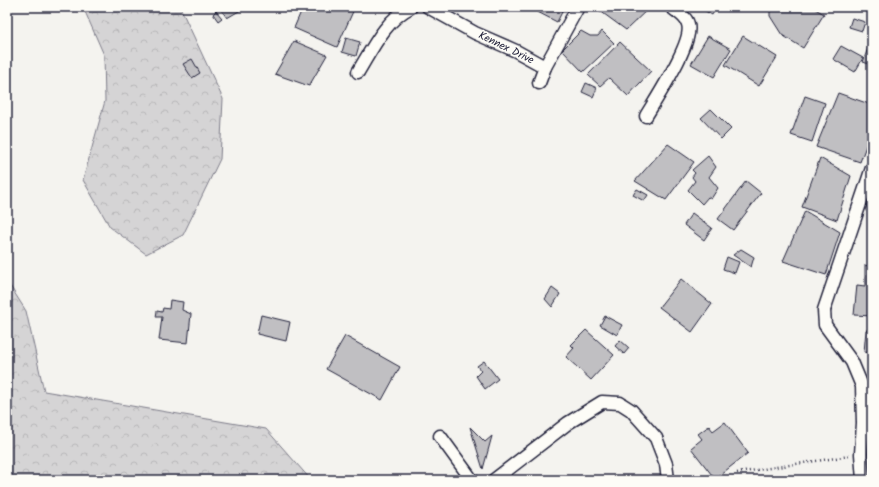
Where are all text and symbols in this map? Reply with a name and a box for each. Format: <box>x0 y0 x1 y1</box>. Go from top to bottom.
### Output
street label: Kennex Drive <box>475 27 537 69</box>

